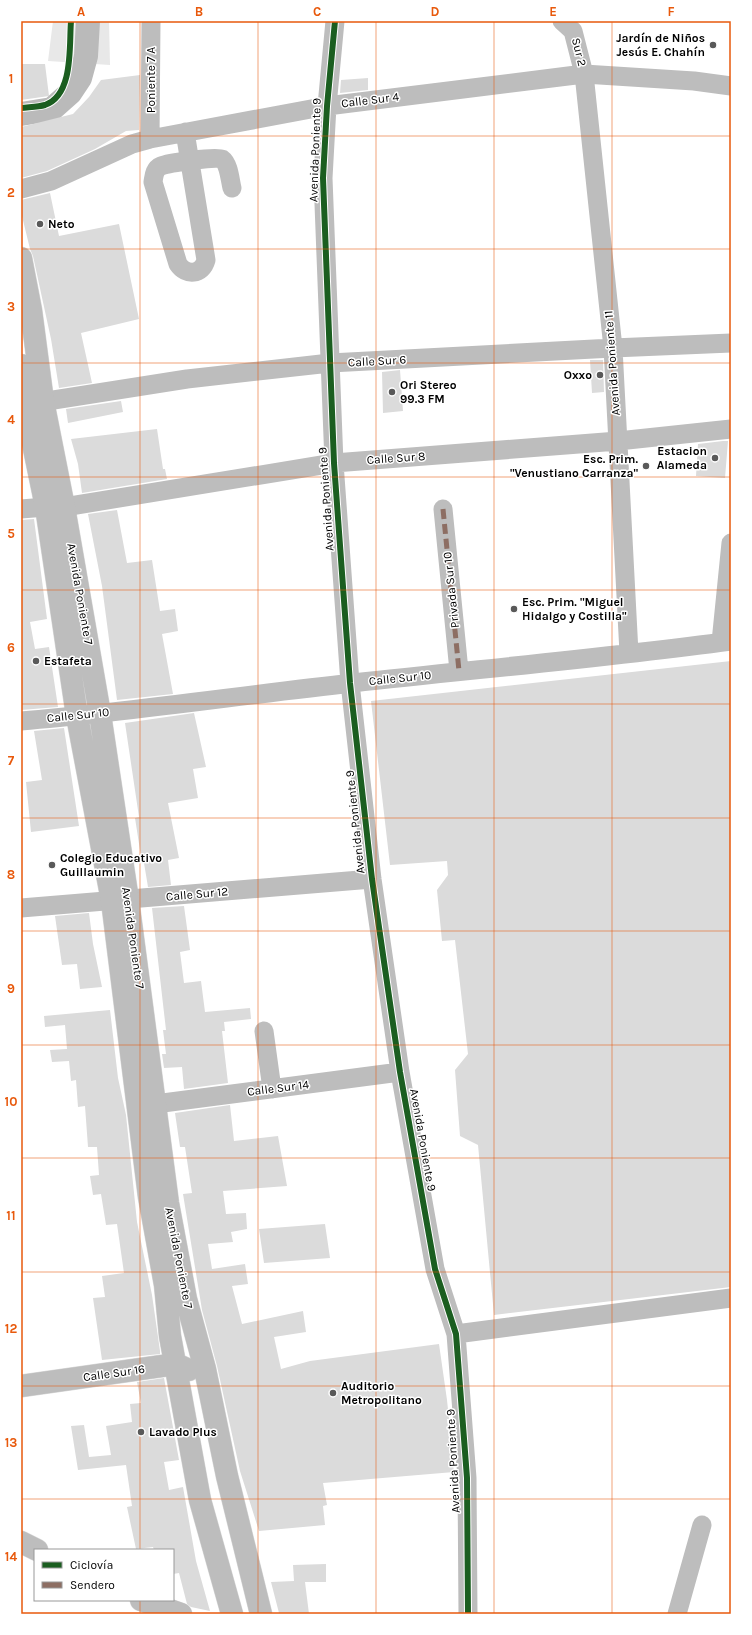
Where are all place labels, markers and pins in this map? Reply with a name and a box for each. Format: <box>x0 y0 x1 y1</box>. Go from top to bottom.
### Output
place label: Jardín de Niños Jesús E. Chahín <box>616 31 705 59</box>
marker: Jardín de Niños Jesús E. Chahín <box>708 40 718 50</box>
place label: Neto <box>48 217 75 231</box>
marker: Neto <box>35 219 45 229</box>
place label: Oxxo <box>564 368 592 382</box>
marker: Oxxo <box>595 370 605 380</box>
place label: Ori Stereo 99.3 FM <box>400 378 457 406</box>
marker: Ori Stereo 99.3 FM <box>387 387 397 397</box>
place label: Estacion Alameda <box>657 444 707 472</box>
place label: Esc. Prim. "Venustiano Carranza" <box>510 452 638 480</box>
marker: Estacion Alameda <box>710 453 720 463</box>
marker: Esc. Prim. "Venustiano Carranza" <box>641 461 651 471</box>
place label: Esc. Prim. "Miguel Hidalgo y Costilla" <box>522 595 627 623</box>
marker: Esc. Prim. "Miguel Hidalgo y Costilla" <box>509 604 519 614</box>
place label: Estafeta <box>44 654 92 668</box>
marker: Estafeta <box>31 656 41 666</box>
place label: Colegio Educativo Guillaumin <box>60 851 162 879</box>
marker: Colegio Educativo Guillaumin <box>47 860 57 870</box>
place label: Auditorio Metropolitano <box>341 1379 422 1407</box>
marker: Auditorio Metropolitano <box>328 1388 338 1398</box>
place label: Lavado Plus <box>149 1425 217 1439</box>
marker: Lavado Plus <box>136 1427 146 1437</box>

